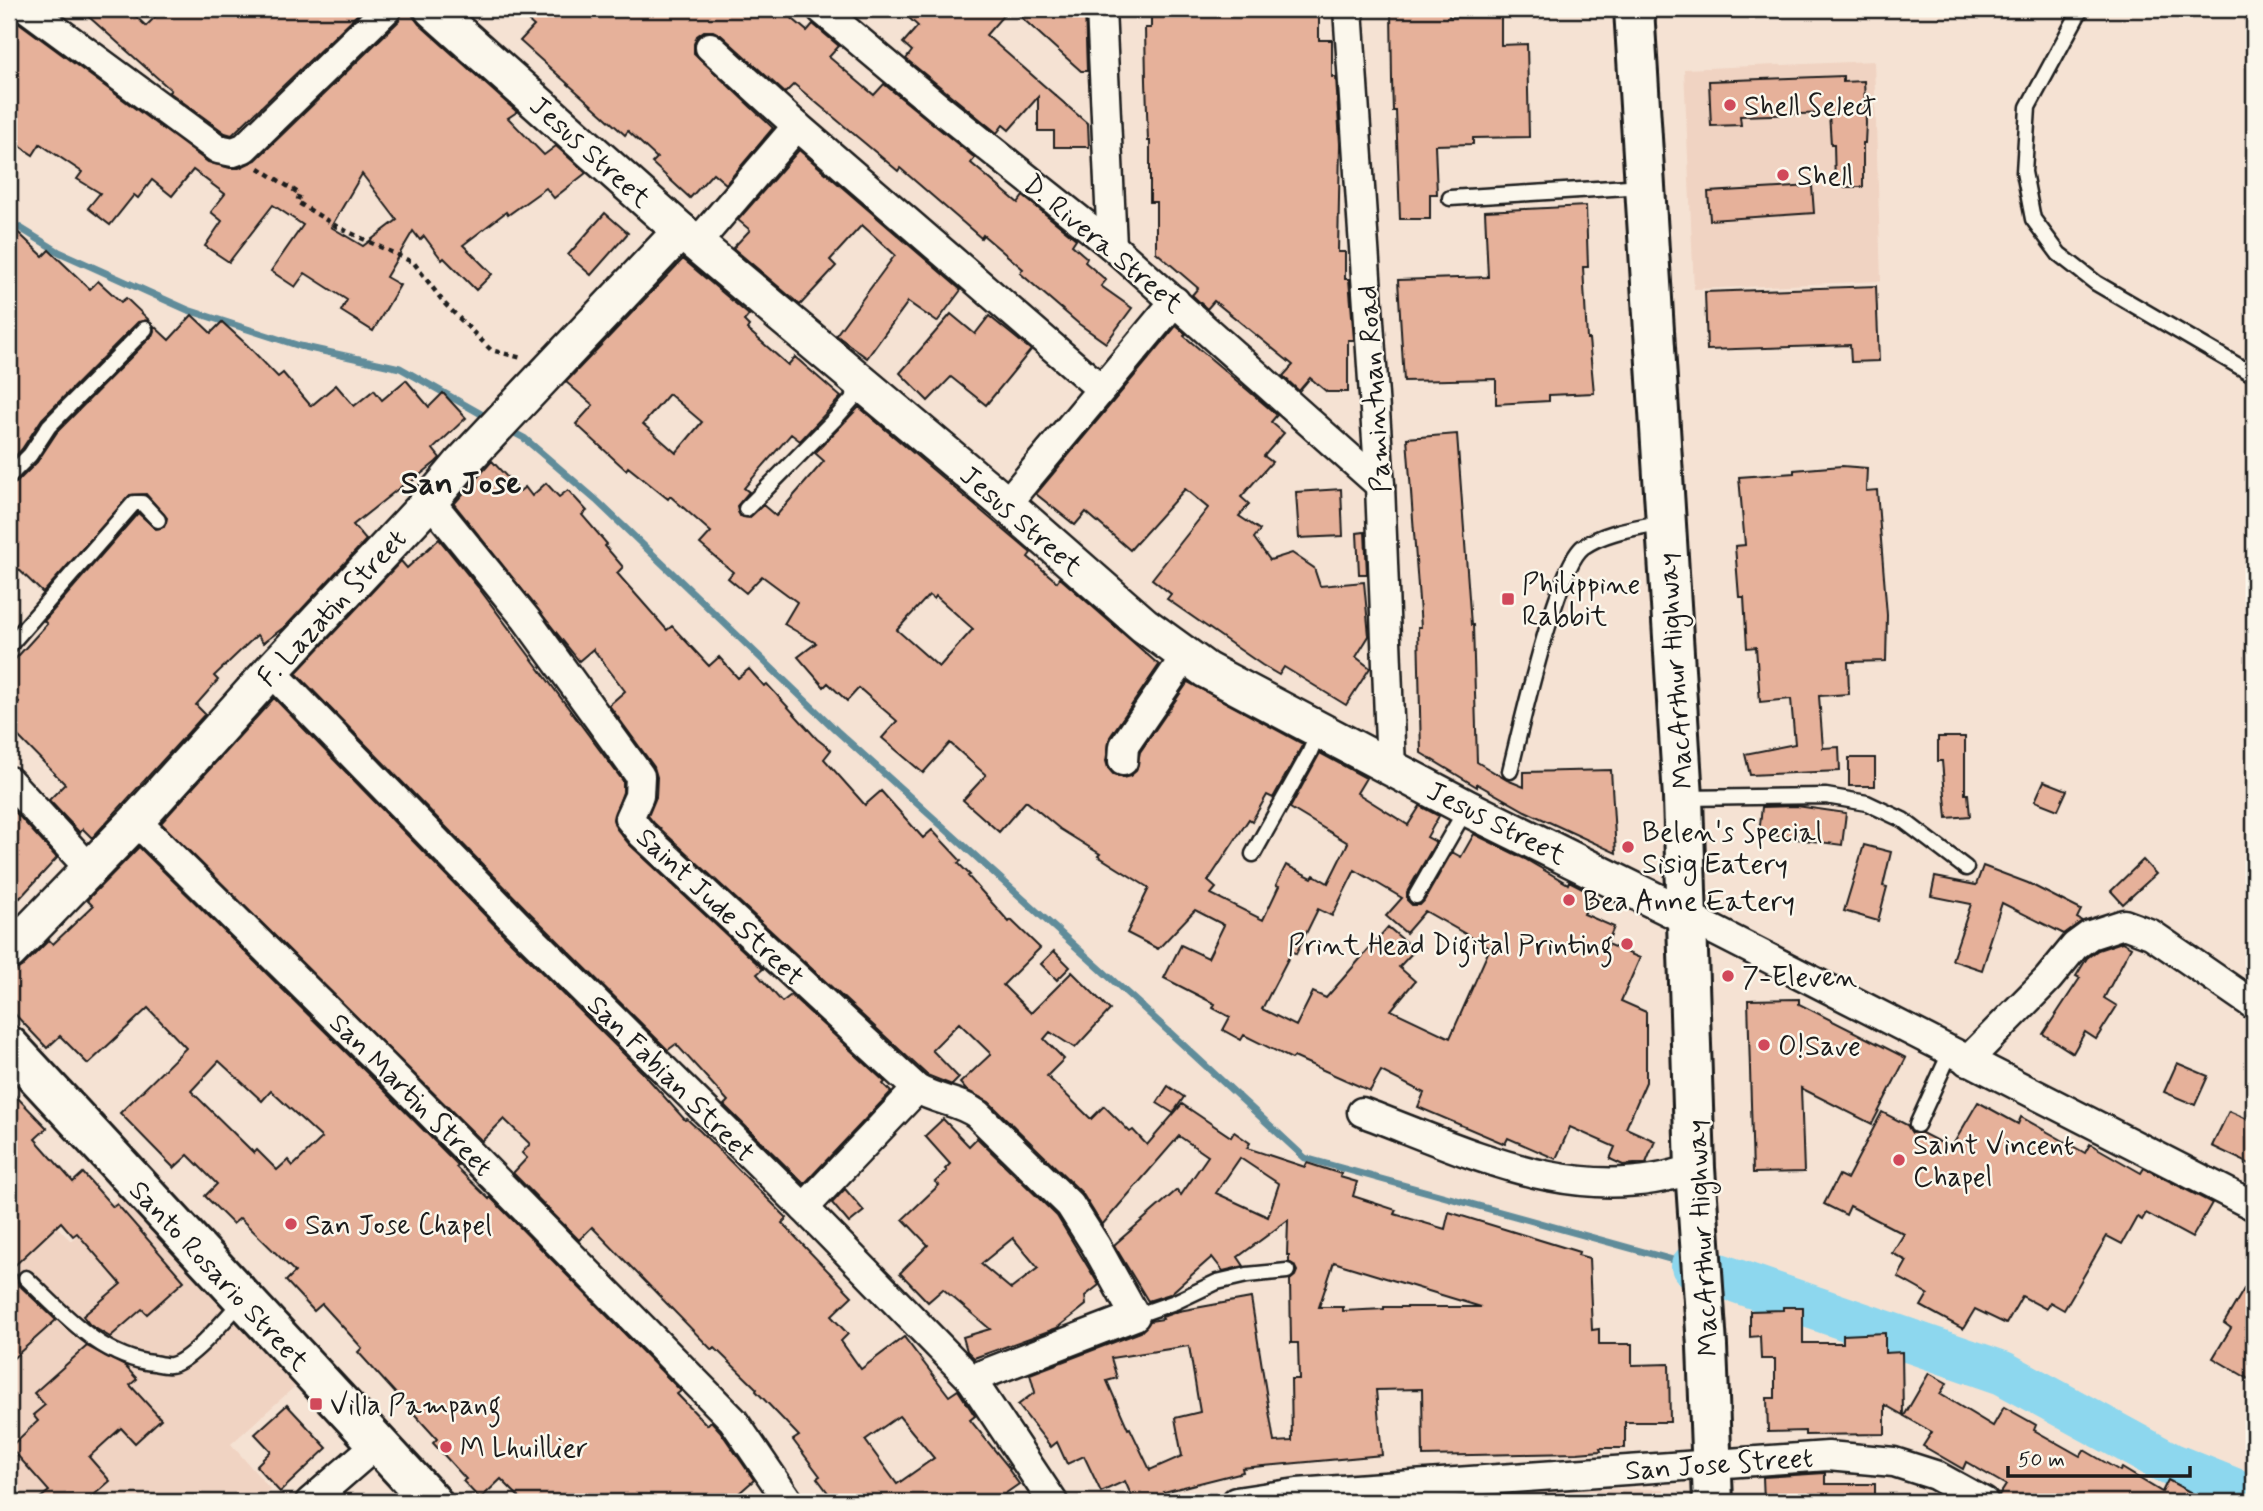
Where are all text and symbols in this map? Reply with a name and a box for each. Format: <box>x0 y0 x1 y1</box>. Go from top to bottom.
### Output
street label: Jesus Street <box>521 88 658 218</box>
place label: Shell Select <box>1744 89 1876 126</box>
marker: Shell Select <box>1722 97 1738 113</box>
place label: Shell <box>1797 159 1853 196</box>
street label: D. Rivera Street <box>1015 167 1191 323</box>
marker: Shell <box>1775 167 1791 183</box>
street label: Pamintuan Road <box>1350 284 1401 494</box>
street label: Jesus Street <box>951 458 1090 586</box>
district label: San Jose <box>401 463 521 505</box>
street label: F. Lazatin Street <box>250 522 416 696</box>
street label: MacArthur Highway <box>1650 551 1705 790</box>
place label: Philippine Rabbit <box>1522 567 1641 636</box>
marker: Philippine Rabbit <box>1500 591 1516 607</box>
street label: Jesus Street <box>1420 773 1572 875</box>
place label: Belen's Special Sisig Eatery <box>1642 815 1822 886</box>
street label: Saint Jude Street <box>627 820 811 996</box>
marker: Belen's Special Sisig Eatery <box>1620 839 1636 855</box>
place label: Bea Anne Eatery <box>1583 884 1795 921</box>
marker: Bea Anne Eatery <box>1561 892 1577 908</box>
place label: Print Head Digital Printing <box>1288 928 1613 968</box>
marker: Print Head Digital Printing <box>1619 936 1635 952</box>
place label: 7-Eleven <box>1742 960 1857 997</box>
marker: 7-Eleven <box>1720 968 1736 984</box>
street label: San Fabian Street <box>578 988 762 1172</box>
street label: San Martin Street <box>320 1006 500 1186</box>
place label: O!Save <box>1778 1029 1861 1066</box>
marker: O!Save <box>1756 1037 1772 1053</box>
street label: MacArthur Highway <box>1679 1118 1730 1357</box>
place label: Saint Vincent Chapel <box>1913 1128 2074 1197</box>
marker: Saint Vincent Chapel <box>1891 1152 1907 1168</box>
street label: Santo Rosario Street <box>120 1173 317 1381</box>
place label: San Jose Chapel <box>305 1208 492 1245</box>
marker: San Jose Chapel <box>283 1216 299 1232</box>
place label: Villa Pampang <box>330 1388 501 1428</box>
marker: Villa Pampang <box>308 1396 324 1412</box>
place label: M Lhuillier <box>460 1431 588 1468</box>
scale bar <box>2008 1434 2190 1478</box>
marker: M Lhuillier <box>438 1439 454 1455</box>
street label: San Jose Street <box>1624 1440 1814 1491</box>
text: 50 m <box>2018 1446 2065 1474</box>

